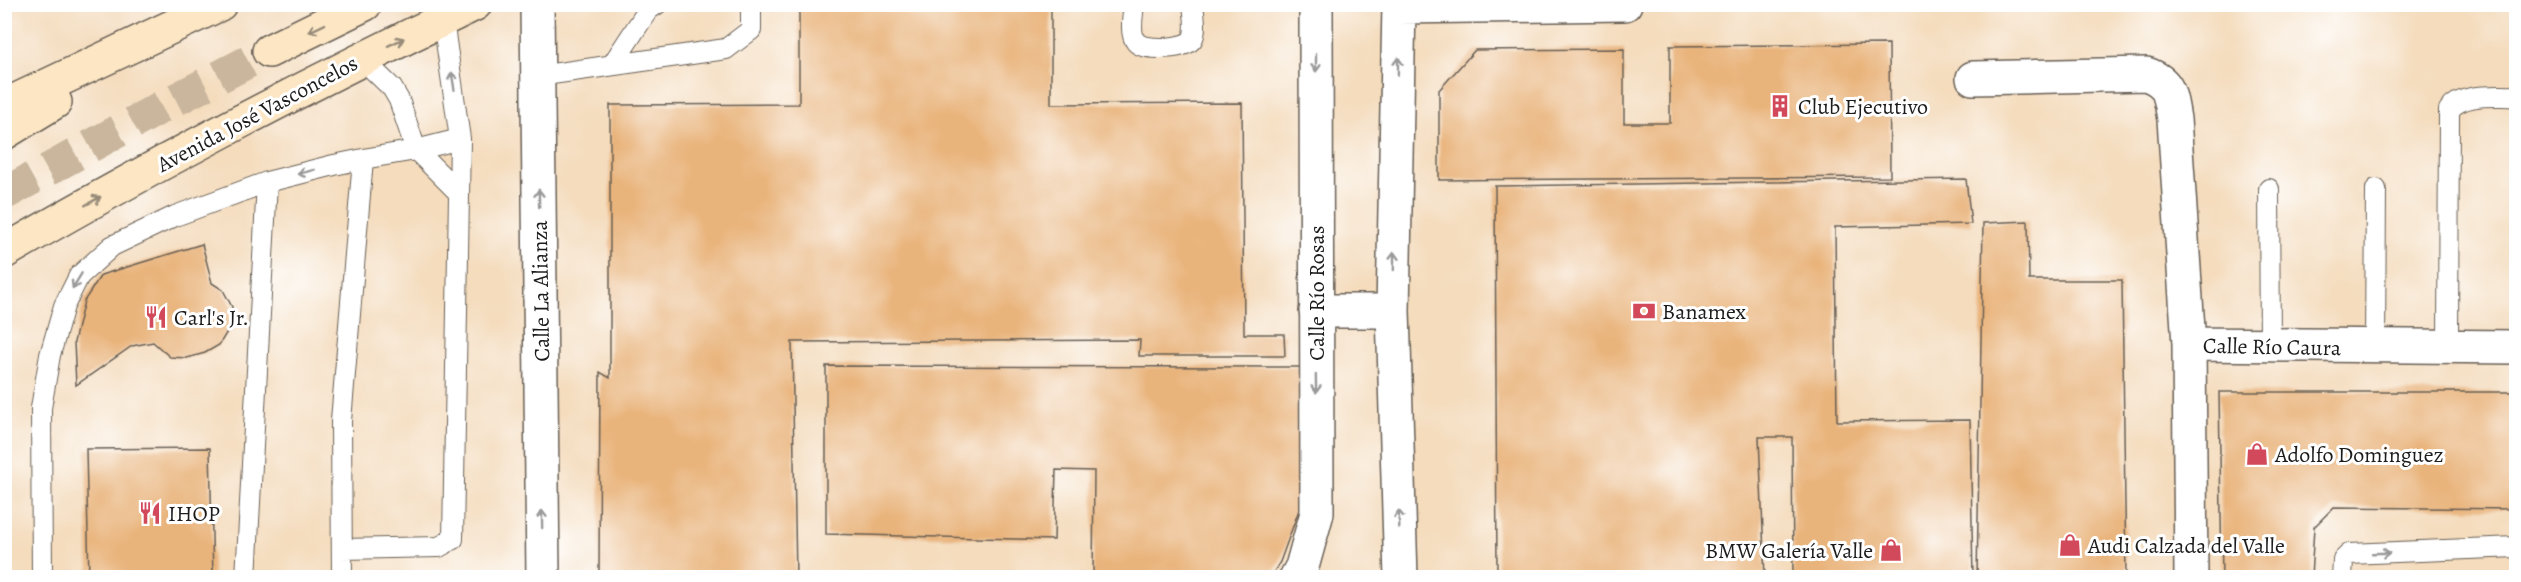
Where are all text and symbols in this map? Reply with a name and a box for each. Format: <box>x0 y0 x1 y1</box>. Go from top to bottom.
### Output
one-way arrow <box>309 22 327 34</box>
one-way arrow <box>386 35 404 47</box>
street label: Avenida José Vasconcelos <box>151 48 363 180</box>
one-way arrow <box>1310 52 1322 72</box>
one-way arrow <box>1392 57 1404 77</box>
one-way arrow <box>447 72 458 91</box>
place label: Club Ejecutivo <box>1798 92 1928 122</box>
building icon: Club Ejecutivo <box>1767 93 1793 119</box>
one-way arrow <box>297 167 316 178</box>
one-way arrow <box>533 189 545 209</box>
one-way arrow <box>84 195 101 207</box>
street label: Calle La Alianza <box>525 219 557 362</box>
street label: Calle Río Rosas <box>1302 225 1332 361</box>
one-way arrow <box>1388 252 1400 272</box>
one-way arrow <box>71 272 83 289</box>
place label: Banamex <box>1662 297 1746 327</box>
bank icon: Banamex <box>1631 298 1657 324</box>
place label: Carl's Jr. <box>174 303 249 333</box>
restaurant icon: Carl's Jr. <box>143 304 169 330</box>
street label: Calle Río Caura <box>2203 331 2342 363</box>
one-way arrow <box>1310 373 1322 393</box>
place label: Adolfo Dominguez <box>2274 440 2444 470</box>
shop icon: Adolfo Dominguez <box>2244 441 2270 467</box>
place label: IHOP <box>168 499 220 529</box>
restaurant icon: IHOP <box>137 500 163 526</box>
one-way arrow <box>536 510 548 530</box>
one-way arrow <box>1393 510 1404 530</box>
place label: Audi Calzada del Valle <box>2087 531 2285 561</box>
shop icon: Audi Calzada del Valle <box>2057 532 2083 558</box>
place label: BMW Galería Valle <box>1705 536 1873 566</box>
shop icon: BMW Galería Valle <box>1878 537 1904 563</box>
one-way arrow <box>2370 547 2390 558</box>

